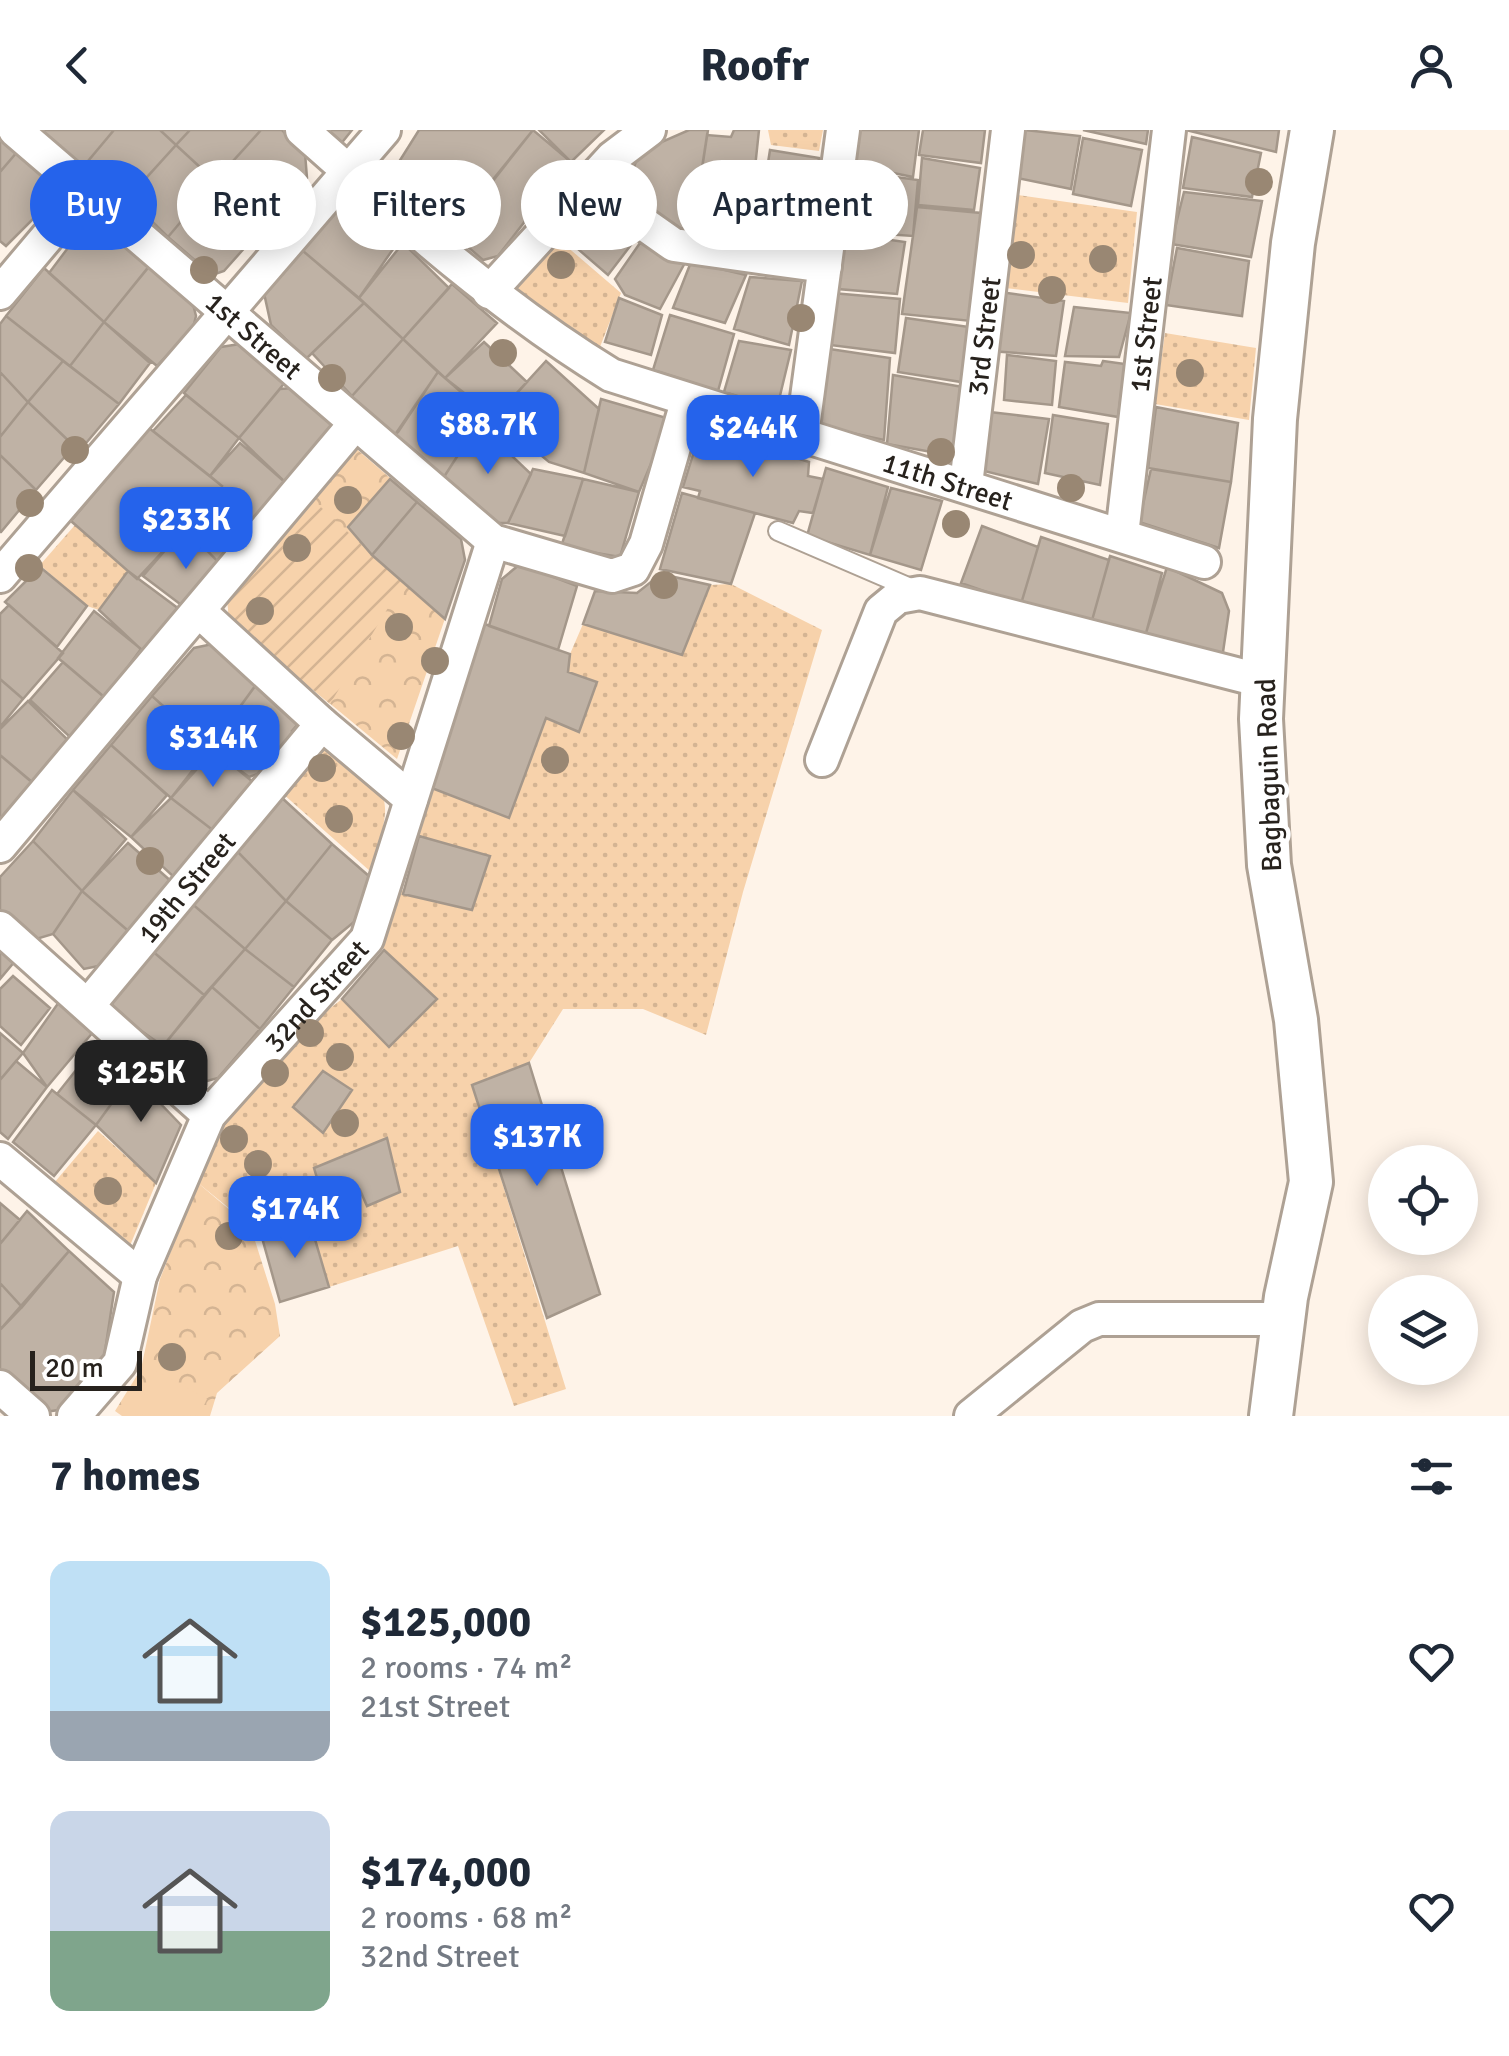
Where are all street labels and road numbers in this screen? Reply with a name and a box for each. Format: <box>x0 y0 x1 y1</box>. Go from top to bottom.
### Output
street label: 3rd Street <box>961 275 1009 397</box>
street label: 1st Street <box>1123 275 1170 394</box>
street label: 1st Street <box>198 285 309 387</box>
street label: 11th Street <box>878 446 1017 519</box>
street label: Bagbaguin Road <box>1249 678 1289 872</box>
street label: 19th Street <box>131 825 243 950</box>
street label: 32nd Street <box>258 933 376 1060</box>

